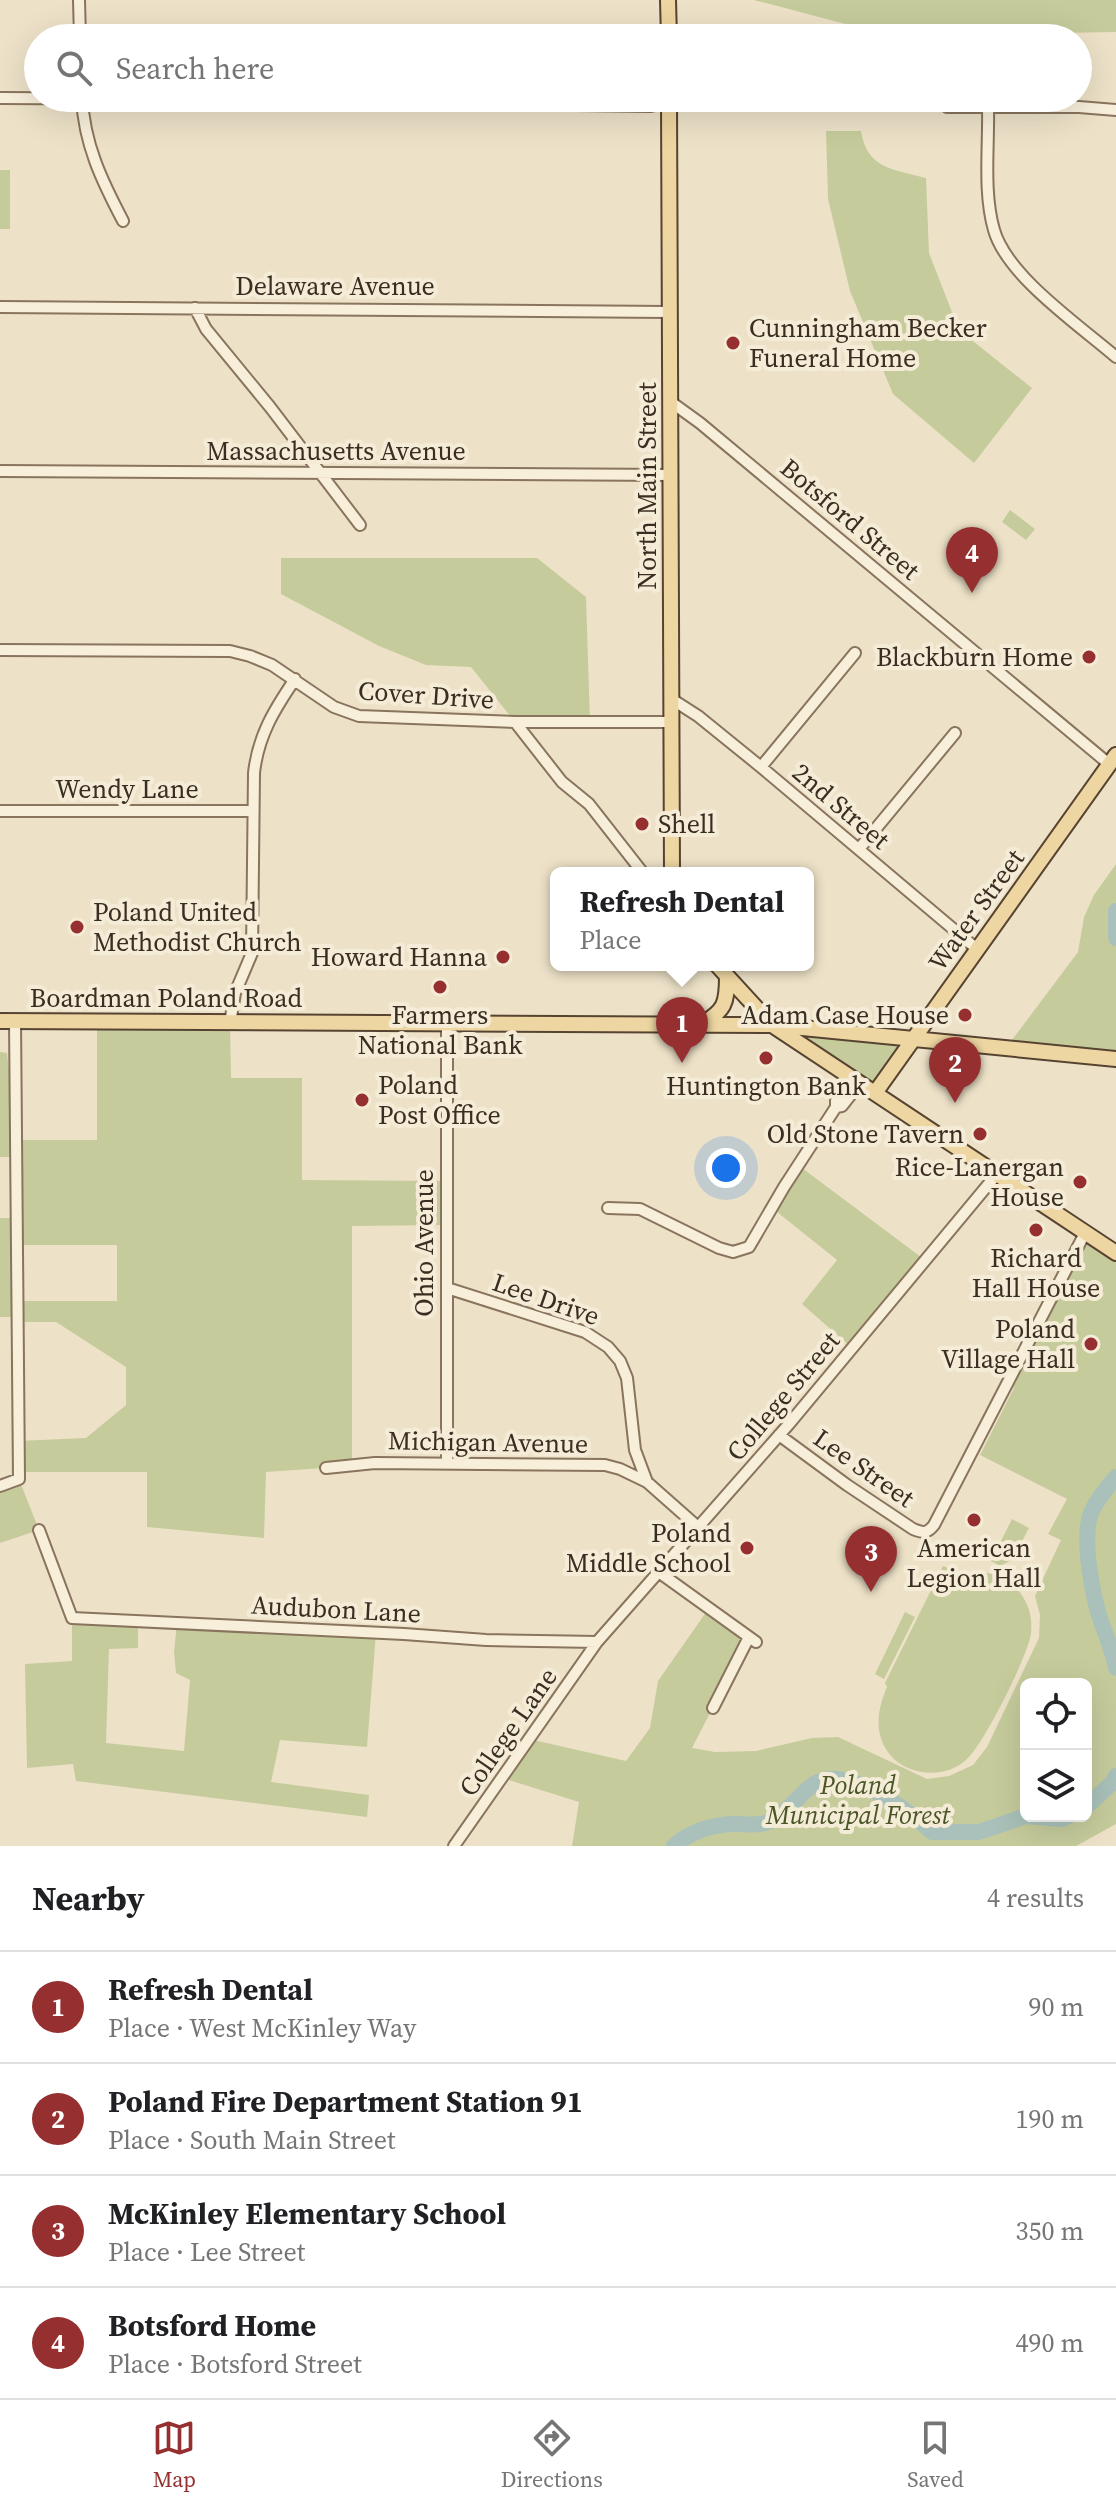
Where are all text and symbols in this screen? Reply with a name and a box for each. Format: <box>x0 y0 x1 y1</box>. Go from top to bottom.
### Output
search box <box>24 24 1092 112</box>
icon: search <box>52 46 96 90</box>
text: Search here <box>116 48 274 89</box>
street label: Delaware Avenue <box>235 268 435 304</box>
place label: Cunningham Becker Funeral Home <box>749 310 987 376</box>
marker: Cunningham Becker Funeral Home <box>724 334 742 352</box>
street label: North Main Street <box>629 382 665 590</box>
street label: Massachusetts Avenue <box>206 433 466 469</box>
street label: Botsford Street <box>773 450 928 588</box>
pin: 4 <box>946 527 998 593</box>
place label: Blackburn Home <box>876 639 1073 675</box>
marker: Blackburn Home <box>1080 648 1098 666</box>
street label: Cover Drive <box>357 672 495 718</box>
street label: 2nd Street <box>785 755 898 858</box>
street label: Wendy Lane <box>55 771 199 807</box>
place label: Shell <box>658 806 715 842</box>
marker: Shell <box>633 815 651 833</box>
street label: Water Street <box>920 841 1033 978</box>
popup <box>550 867 814 971</box>
text: Refresh Dental <box>580 881 785 922</box>
place label: Poland United Methodist Church <box>93 894 302 960</box>
marker: Poland United Methodist Church <box>68 918 86 936</box>
text: Place <box>580 922 641 958</box>
place label: Howard Hanna <box>311 939 488 975</box>
marker: Howard Hanna <box>494 948 512 966</box>
marker: Farmers National Bank <box>431 978 449 996</box>
street label: Boardman Poland Road <box>30 980 302 1016</box>
place label: Farmers National Bank <box>358 997 523 1063</box>
pin: 1 <box>656 997 708 1063</box>
place label: Adam Case House <box>741 997 949 1033</box>
marker: Adam Case House <box>956 1006 974 1024</box>
pin: 2 <box>929 1037 981 1103</box>
marker: Huntington Bank <box>757 1049 775 1067</box>
place label: Poland Post Office <box>378 1067 501 1133</box>
place label: Huntington Bank <box>666 1068 867 1104</box>
marker: Poland Post Office <box>353 1091 371 1109</box>
place label: Old Stone Tavern <box>767 1116 964 1152</box>
marker: Old Stone Tavern <box>971 1125 989 1143</box>
your location <box>706 1148 746 1188</box>
place label: Rice-Lanergan House <box>895 1149 1064 1215</box>
street label: Ohio Avenue <box>406 1169 442 1317</box>
marker: Rice-Lanergan House <box>1071 1173 1089 1191</box>
marker: Richard Hall House <box>1027 1221 1045 1239</box>
place label: Richard Hall House <box>972 1240 1100 1306</box>
street label: Lee Drive <box>488 1264 604 1334</box>
place label: Poland Village Hall <box>941 1311 1075 1377</box>
street label: College Street <box>718 1323 848 1468</box>
marker: Poland Village Hall <box>1082 1335 1100 1353</box>
street label: Lee Street <box>806 1420 922 1516</box>
street label: Michigan Avenue <box>388 1422 588 1462</box>
marker: American Legion Hall <box>965 1511 983 1529</box>
place label: Poland Middle School <box>566 1515 731 1581</box>
pin: 3 <box>845 1526 897 1592</box>
place label: American Legion Hall <box>907 1530 1042 1596</box>
marker: Poland Middle School <box>738 1539 756 1557</box>
street label: Audubon Lane <box>250 1587 422 1631</box>
street label: College Lane <box>450 1661 566 1803</box>
map controls <box>1020 1678 1092 1822</box>
button: locate <box>1020 1678 1092 1750</box>
button: layers <box>1020 1750 1092 1822</box>
park label: Poland Municipal Forest <box>765 1767 951 1833</box>
text: Nearby <box>32 1875 145 1921</box>
text: 4 results <box>987 1880 1084 1916</box>
text: Refresh Dental <box>108 1969 313 2010</box>
text: 1 <box>51 1989 65 2025</box>
text: 90 m <box>1029 1989 1084 2025</box>
text: Place · West McKinley Way <box>108 2010 416 2046</box>
text: Poland Fire Department Station 91 <box>108 2081 583 2122</box>
text: 2 <box>51 2101 65 2137</box>
text: 190 m <box>1016 2101 1084 2137</box>
text: Place · South Main Street <box>108 2122 395 2158</box>
text: McKinley Elementary School <box>108 2193 506 2234</box>
text: 3 <box>51 2213 65 2249</box>
text: 350 m <box>1016 2213 1084 2249</box>
text: Place · Lee Street <box>108 2234 305 2270</box>
text: Botsford Home <box>108 2305 316 2346</box>
text: 4 <box>51 2325 65 2361</box>
text: 490 m <box>1016 2325 1084 2361</box>
text: Place · Botsford Street <box>108 2346 362 2382</box>
tab: Map <box>152 2416 196 2494</box>
tab: Directions <box>501 2416 603 2494</box>
tab: Saved <box>907 2416 964 2494</box>

